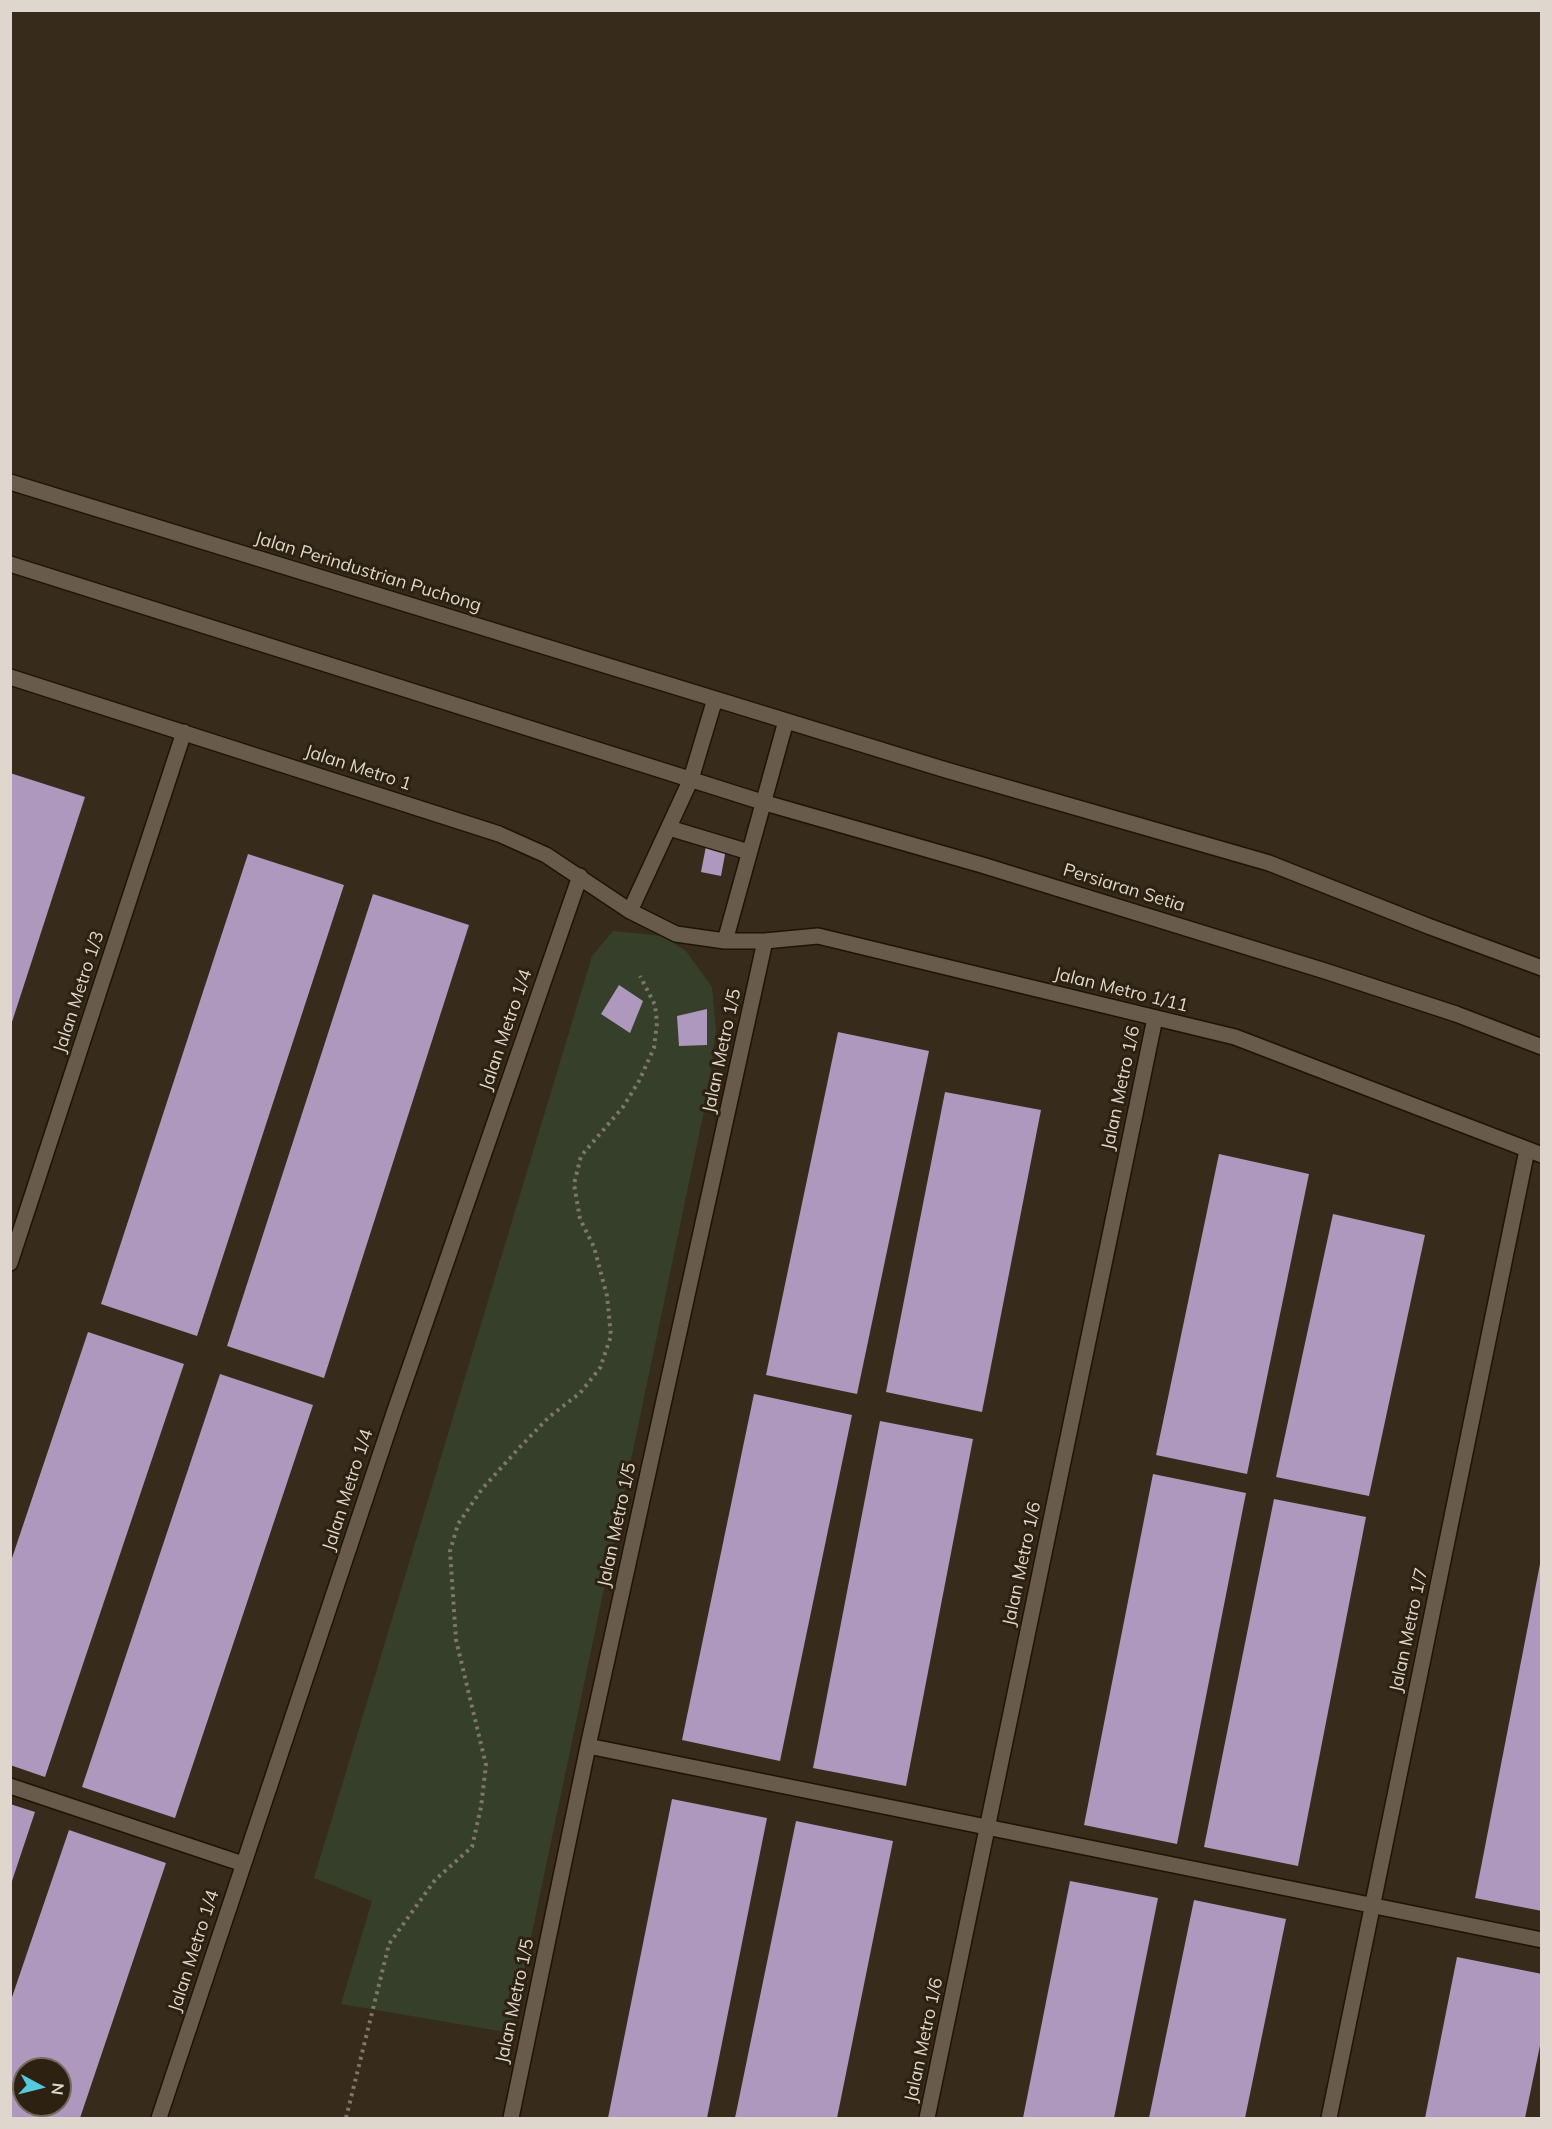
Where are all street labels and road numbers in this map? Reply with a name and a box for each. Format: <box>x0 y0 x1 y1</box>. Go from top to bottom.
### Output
street label: Jalan Perindustrian Puchong <box>252 527 484 617</box>
street label: Jalan Metro 1 <box>302 741 414 795</box>
street label: Persiaran Setia <box>1060 859 1188 917</box>
street label: Jalan Metro 1/3 <box>49 928 109 1056</box>
street label: Jalan Metro 1/11 <box>1052 963 1190 1017</box>
street label: Jalan Metro 1/4 <box>475 967 537 1093</box>
street label: Jalan Metro 1/5 <box>698 987 746 1115</box>
street label: Jalan Metro 1/6 <box>1097 1024 1145 1152</box>
street label: Jalan Metro 1/4 <box>318 1426 378 1554</box>
street label: Jalan Metro 1/5 <box>593 1461 641 1589</box>
street label: Jalan Metro 1/6 <box>998 1500 1046 1628</box>
street label: Jalan Metro 1/7 <box>1385 1566 1433 1694</box>
street label: Jalan Metro 1/4 <box>164 1887 224 2015</box>
street label: Jalan Metro 1/5 <box>491 1937 539 2065</box>
street label: Jalan Metro 1/6 <box>900 1976 948 2104</box>

